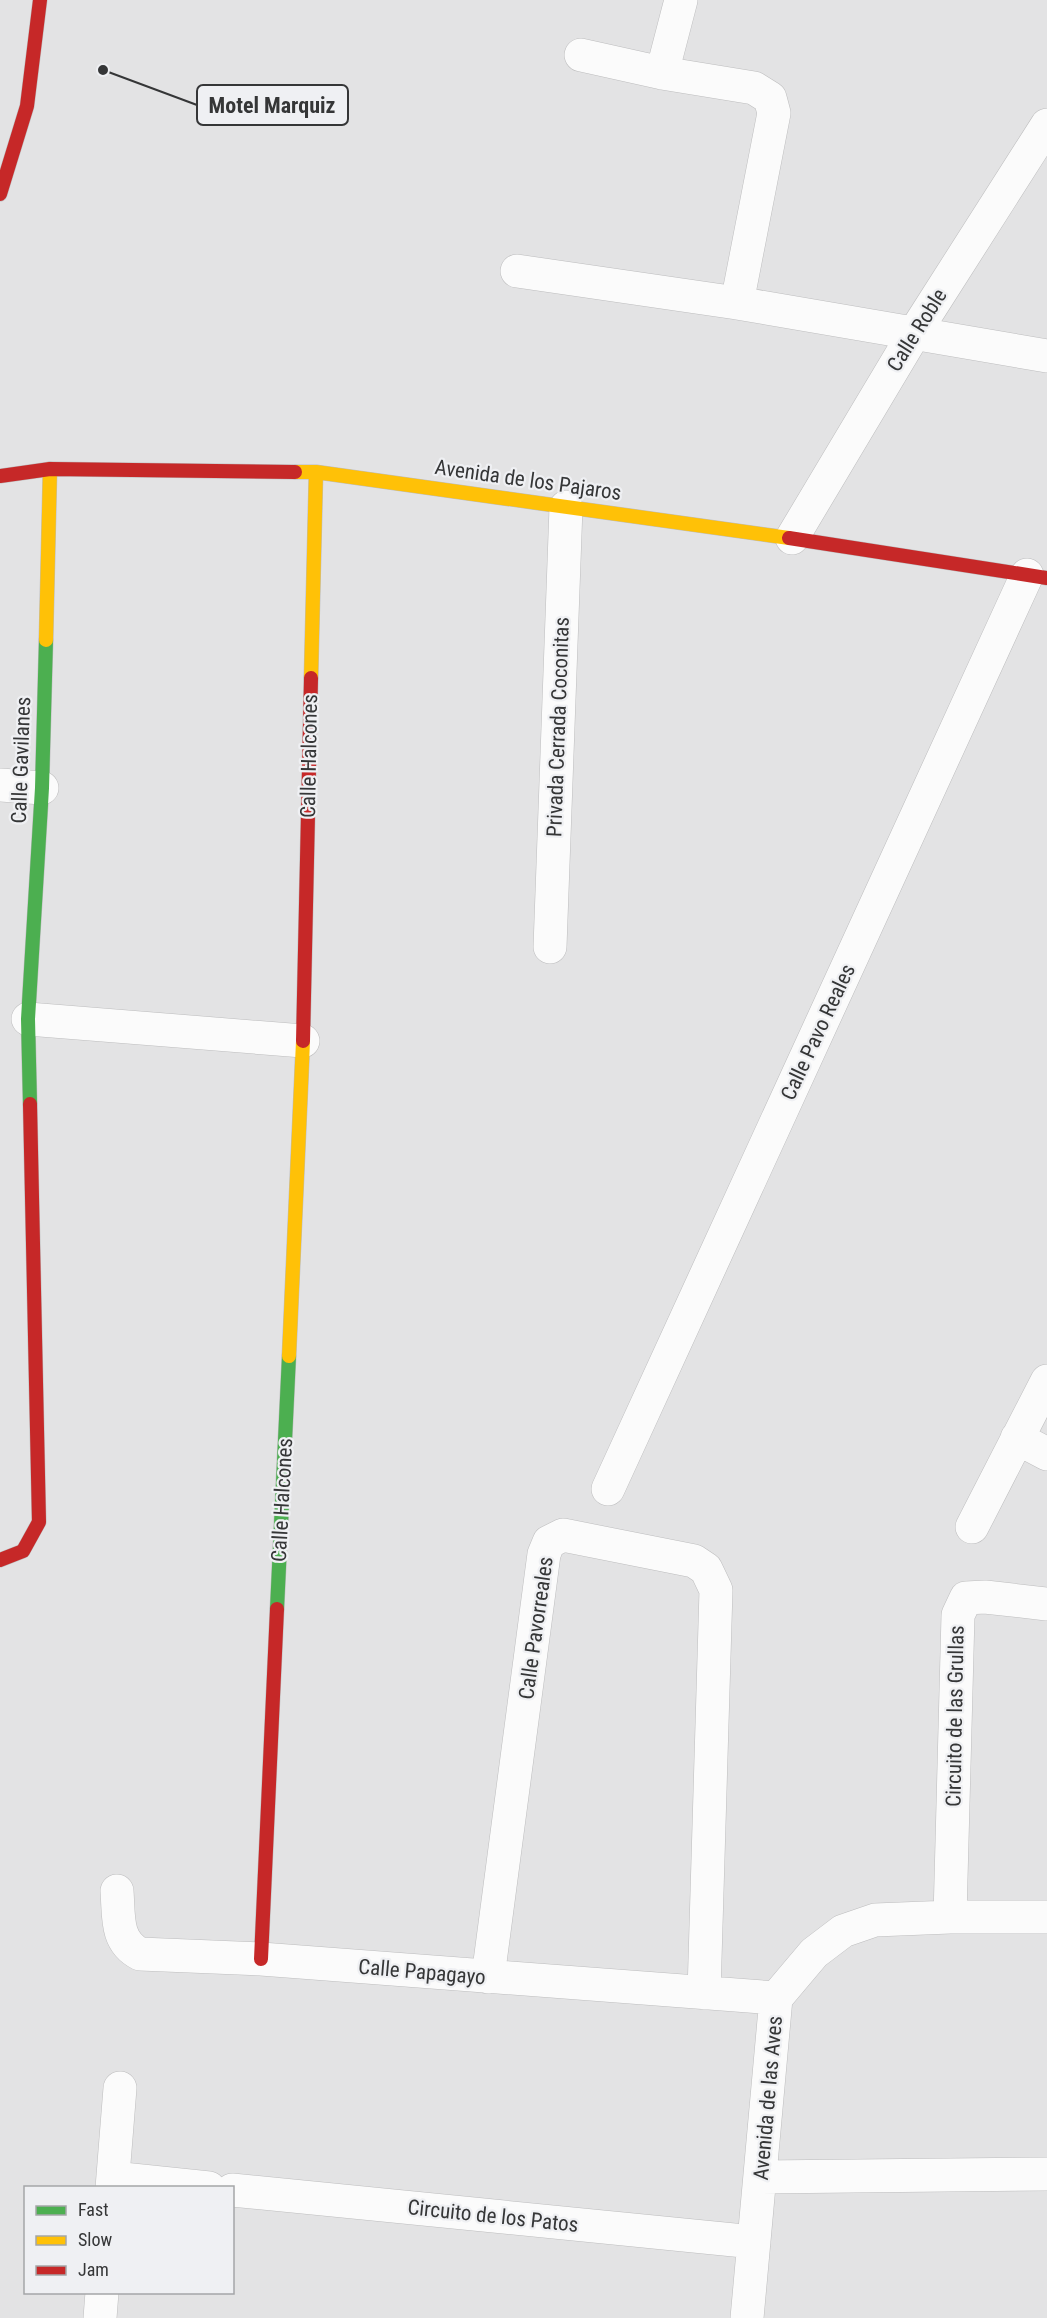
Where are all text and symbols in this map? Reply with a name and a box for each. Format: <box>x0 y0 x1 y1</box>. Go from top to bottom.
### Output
callout: Motel Marquiz <box>197 85 348 125</box>
text: Motel Marquiz <box>209 93 335 118</box>
street label: Calle Roble <box>882 284 952 376</box>
street label: Avenida de los Pajaros <box>433 455 623 505</box>
street label: Privada Cerrada Coconitas <box>542 617 574 837</box>
street label: Calle Halcones <box>296 694 322 818</box>
street label: Calle Gavilanes <box>7 696 35 824</box>
street label: Calle Pavo Reales <box>776 960 860 1104</box>
street label: Calle Halcones <box>267 1437 297 1563</box>
street label: Calle Pavorreales <box>514 1555 558 1701</box>
street label: Circuito de las Grullas <box>941 1625 969 1807</box>
street label: Calle Papagayo <box>357 1954 487 1990</box>
street label: Avenida de las Aves <box>749 2015 787 2181</box>
legend <box>24 2186 234 2294</box>
street label: Circuito de los Patos <box>406 2195 580 2237</box>
text: Fast <box>78 2199 109 2220</box>
text: Slow <box>78 2229 113 2250</box>
text: Jam <box>78 2259 109 2280</box>

